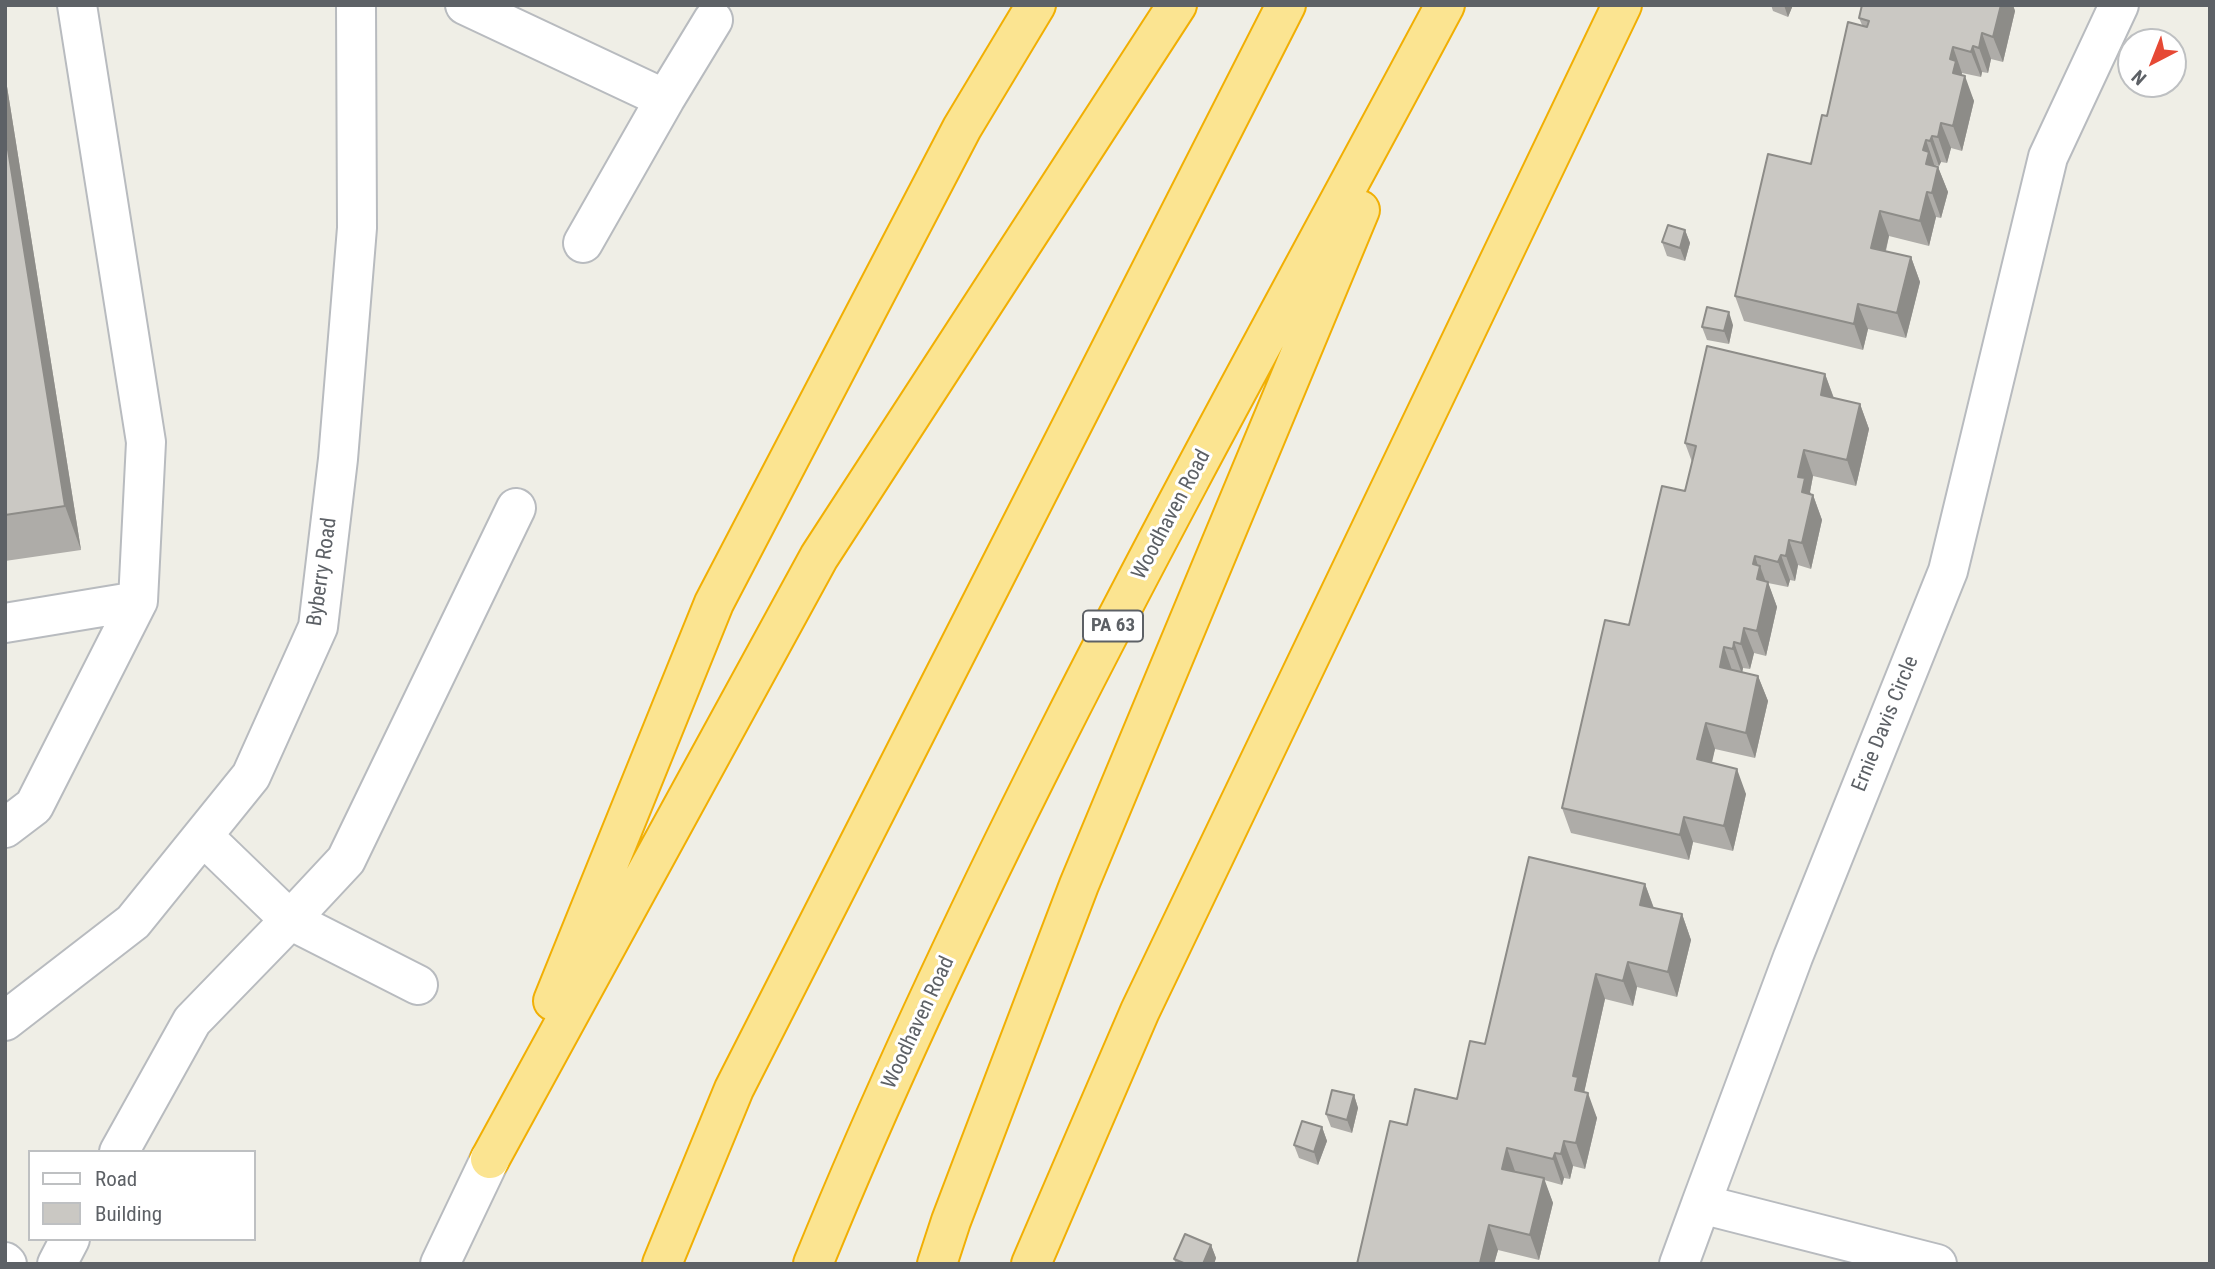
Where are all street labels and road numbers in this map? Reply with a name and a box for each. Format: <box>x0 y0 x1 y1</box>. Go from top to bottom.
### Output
street label: Woodhaven Road <box>1127 446 1217 584</box>
street label: Byberry Road <box>303 516 343 628</box>
road number: PA 63 <box>1083 610 1143 642</box>
street label: Ernie Davis Circle <box>1847 653 1925 795</box>
street label: Woodhaven Road <box>877 953 961 1093</box>

